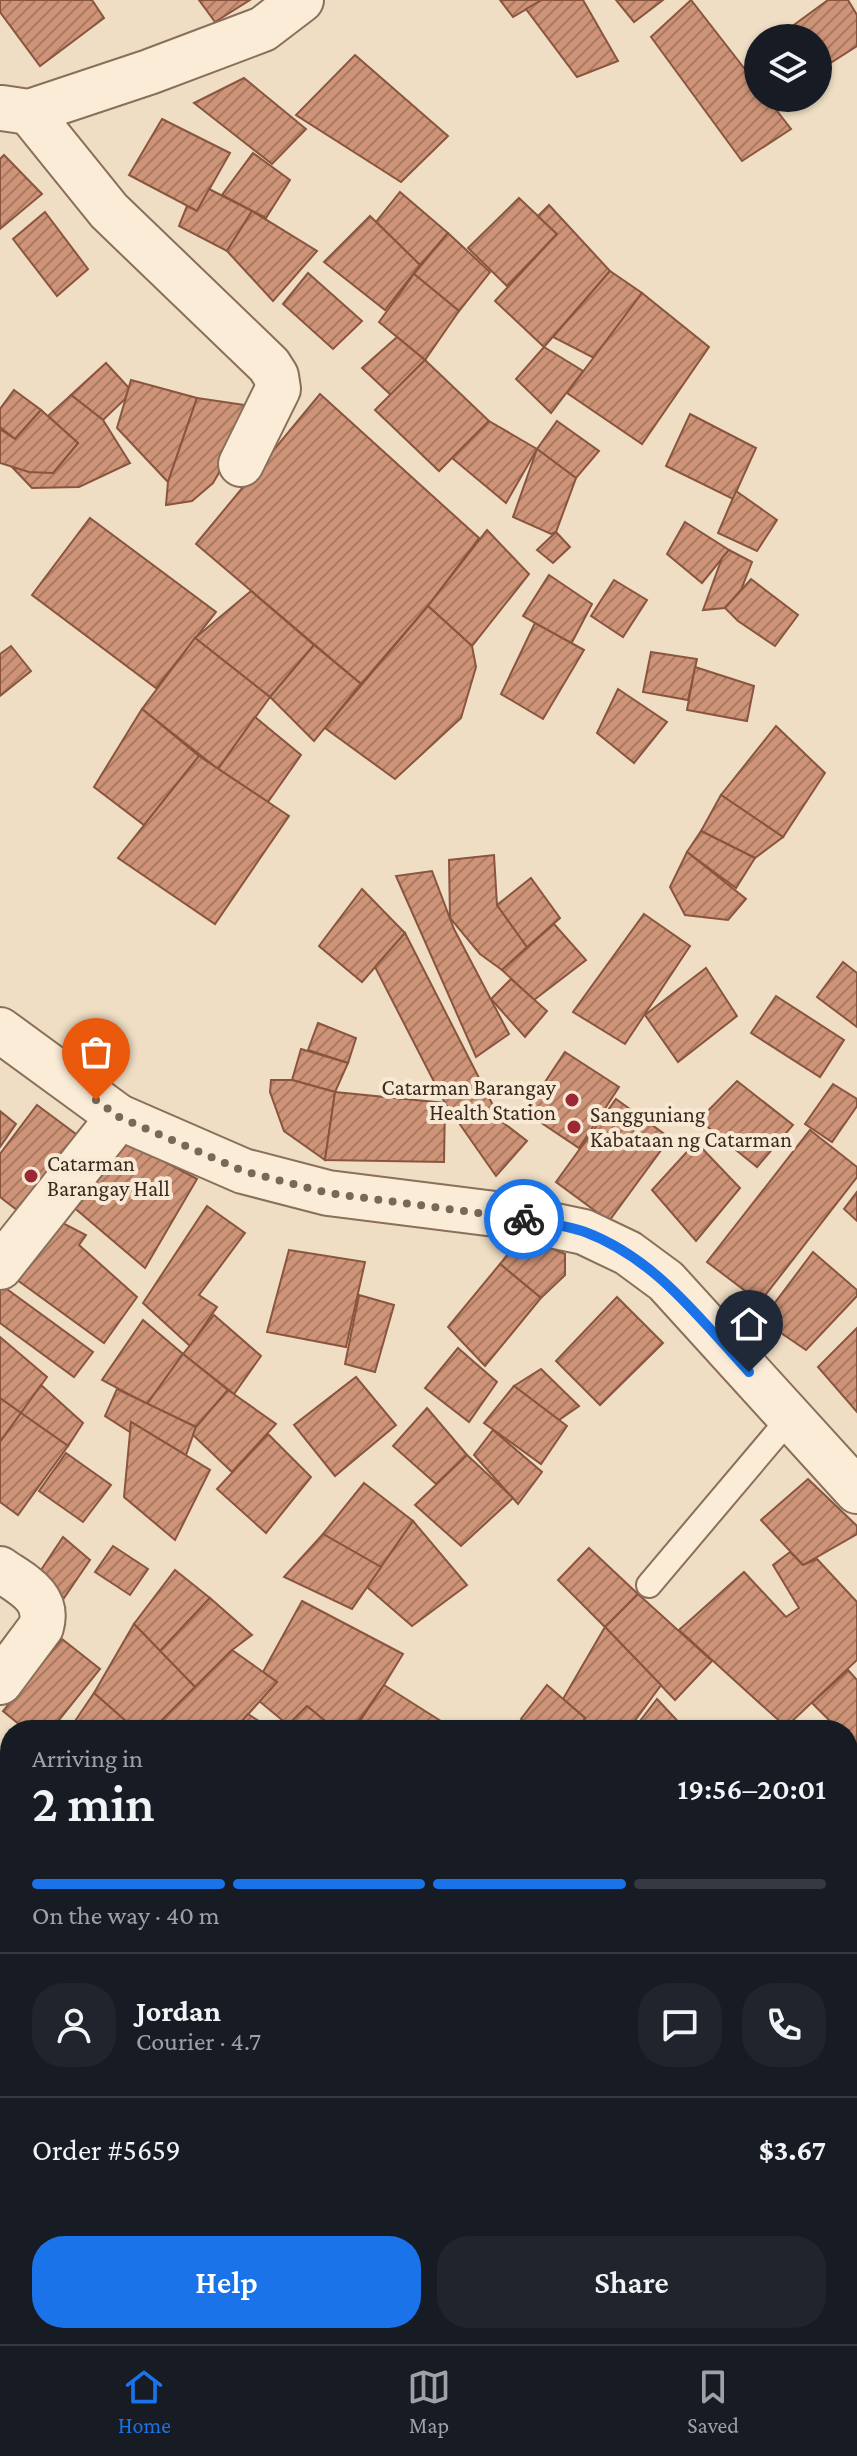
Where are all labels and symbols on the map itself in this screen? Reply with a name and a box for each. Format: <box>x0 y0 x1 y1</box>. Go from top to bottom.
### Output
pin <box>62 1018 130 1100</box>
place label: Catarman Barangay Health Station <box>382 1075 557 1125</box>
marker: Catarman Barangay Health Station <box>563 1091 581 1109</box>
place label: Sangguniang Kabataan ng Catarman <box>590 1102 792 1152</box>
marker: Sangguniang Kabataan ng Catarman <box>565 1118 583 1136</box>
place label: Catarman Barangay Hall <box>47 1151 170 1201</box>
marker: Catarman Barangay Hall <box>22 1167 40 1185</box>
courier <box>484 1179 564 1259</box>
pin <box>715 1290 783 1372</box>

